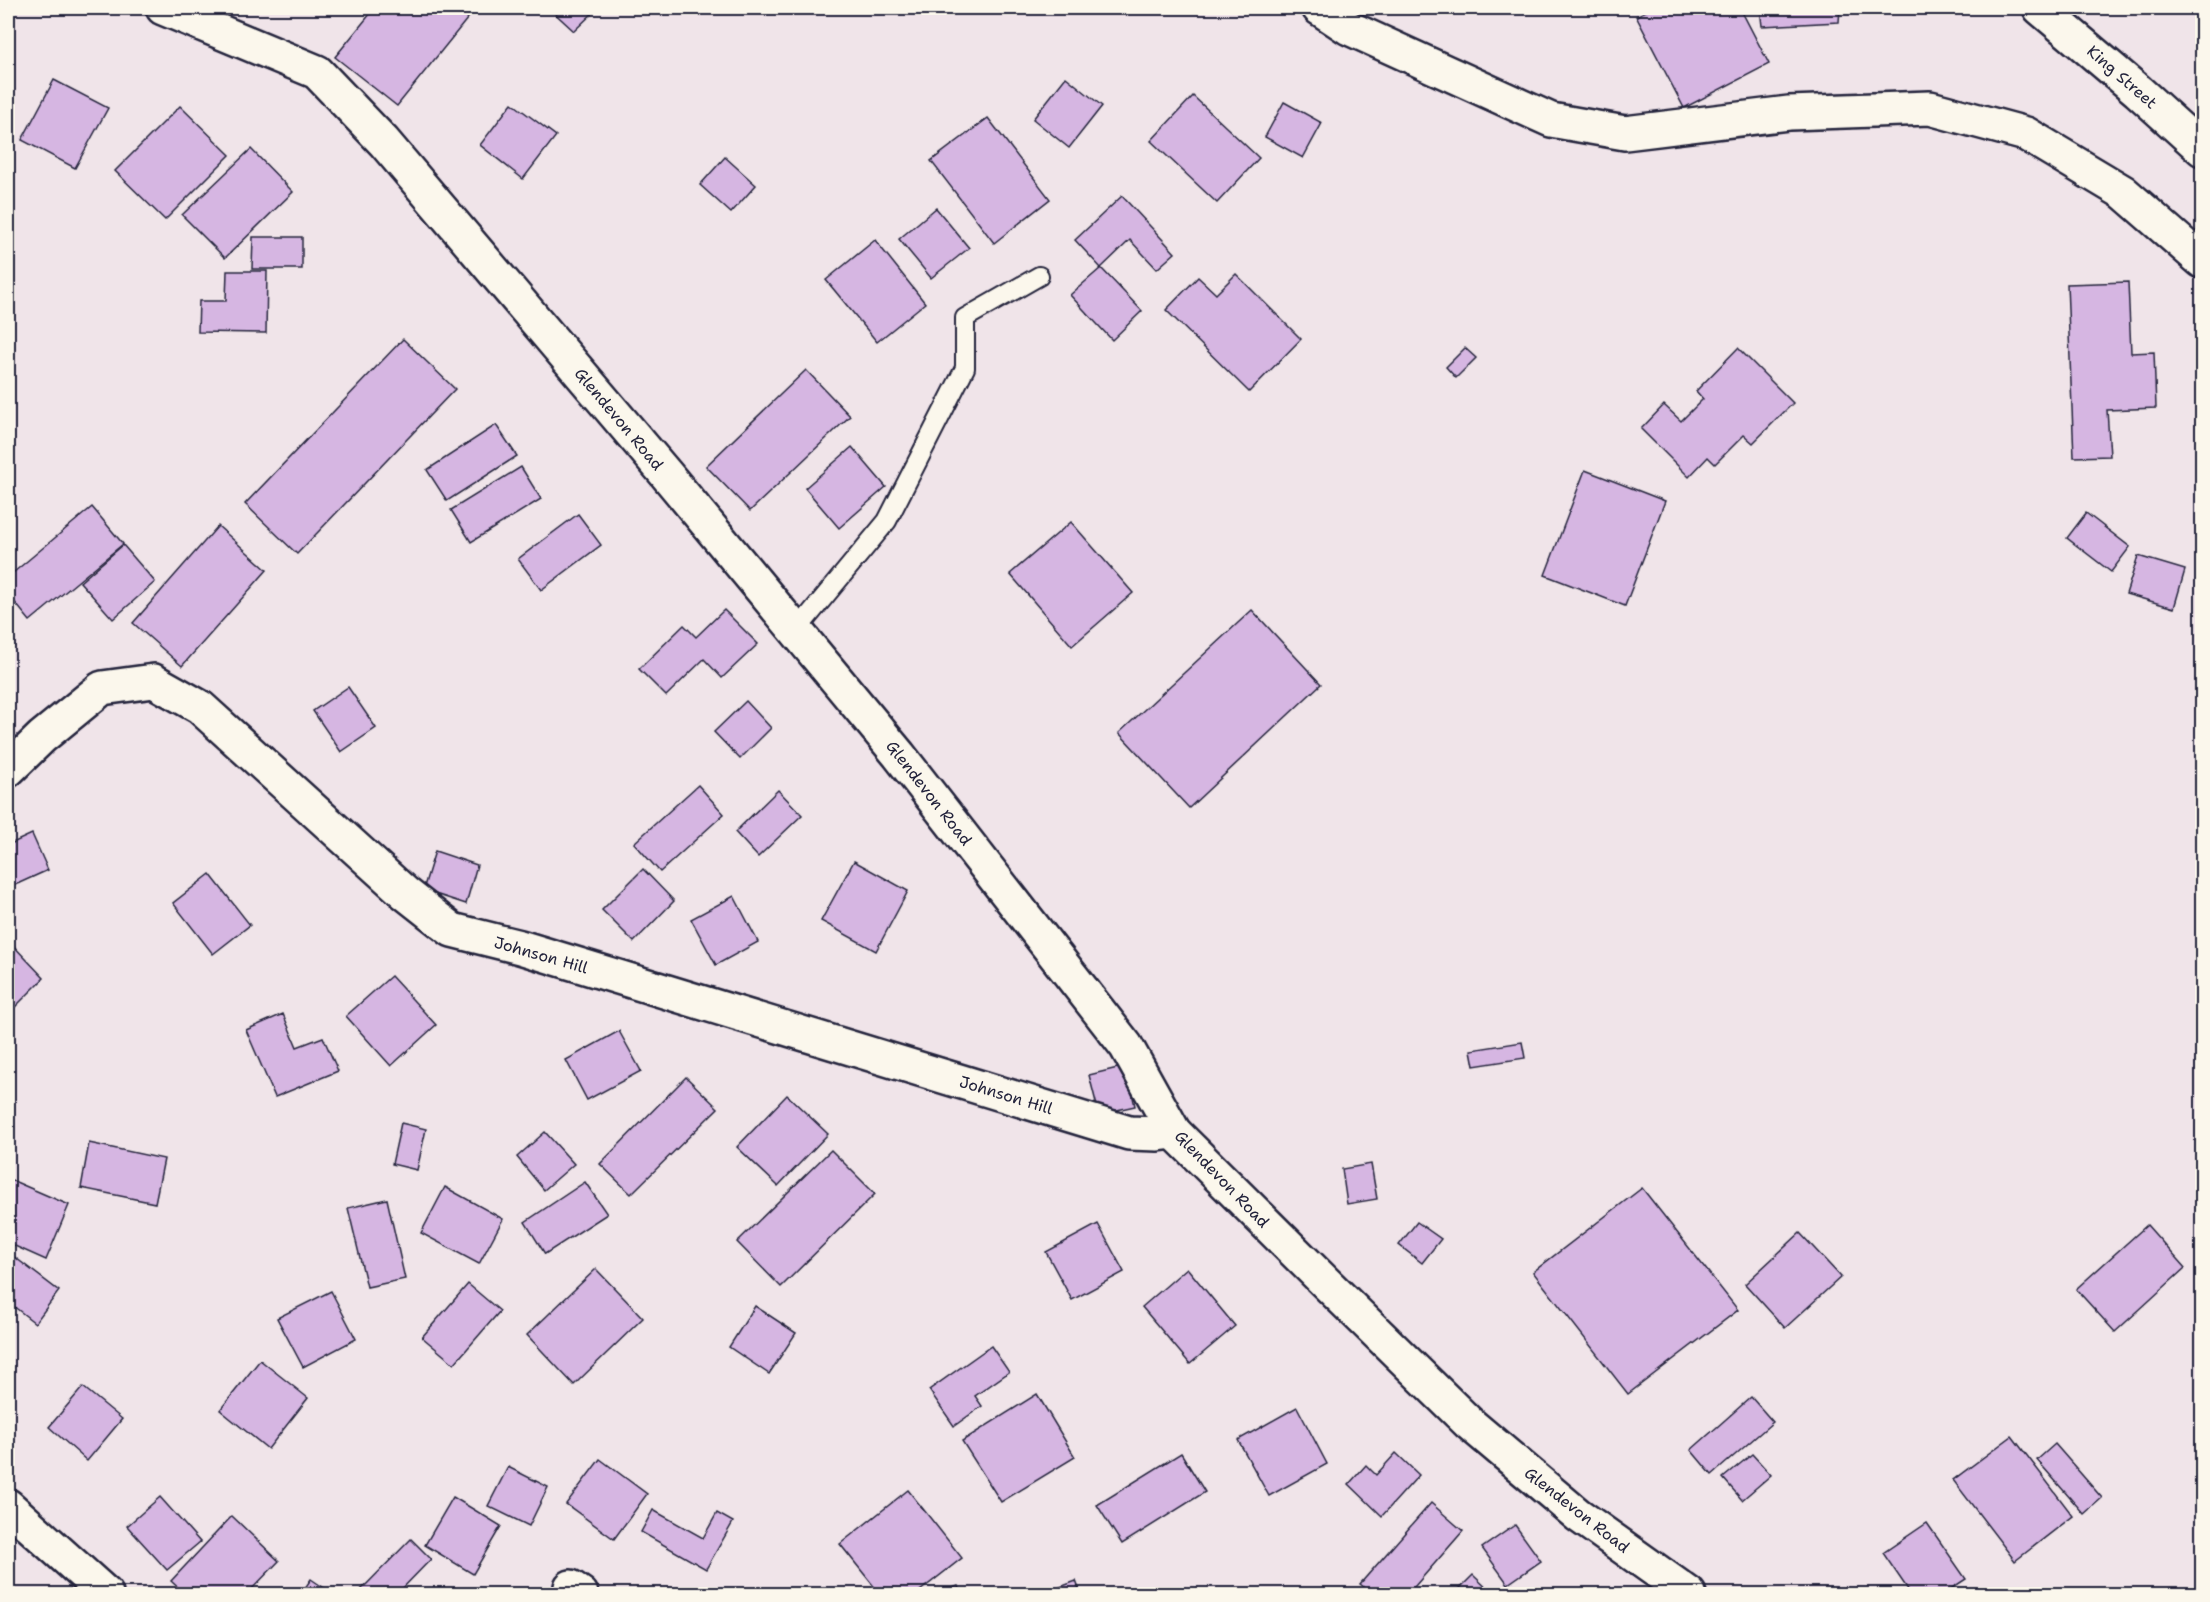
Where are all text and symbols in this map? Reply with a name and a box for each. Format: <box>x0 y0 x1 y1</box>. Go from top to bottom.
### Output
street label: King Street <box>2083 41 2161 113</box>
street label: Glendevon Road <box>570 363 668 475</box>
street label: Glendevon Road <box>881 736 977 850</box>
street label: Johnson Hill <box>492 932 591 978</box>
street label: Johnson Hill <box>957 1071 1055 1119</box>
street label: Glendevon Road <box>1170 1126 1274 1232</box>
street label: Glendevon Road <box>1520 1462 1634 1558</box>

